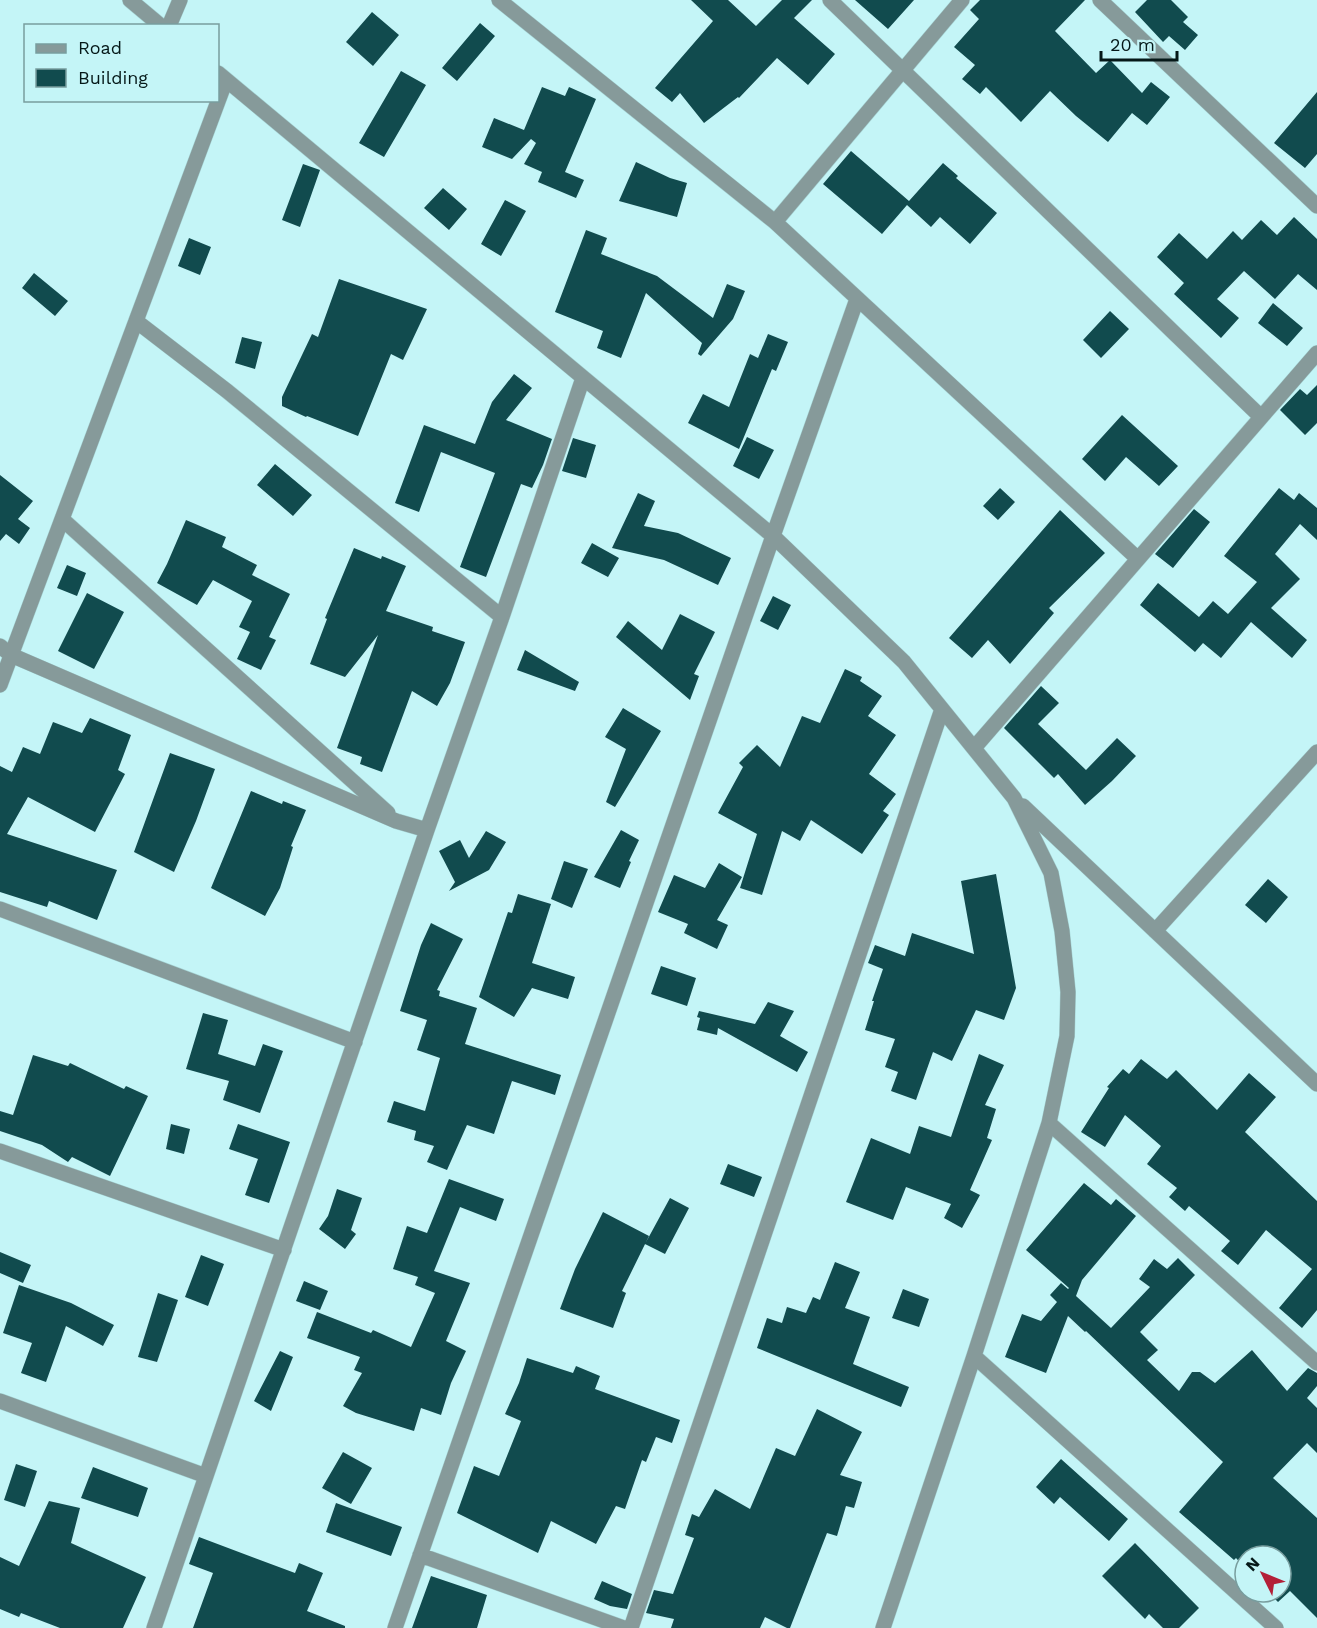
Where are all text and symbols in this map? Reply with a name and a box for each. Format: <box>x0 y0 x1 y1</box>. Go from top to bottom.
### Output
legend <box>24 24 219 102</box>
scale bar <box>1101 24 1178 62</box>
text: 20 m <box>1110 34 1155 55</box>
text: Road <box>78 37 122 58</box>
text: Building <box>78 67 148 88</box>
north arrow <box>1233 1544 1293 1604</box>
text: N <box>1241 1553 1263 1575</box>

